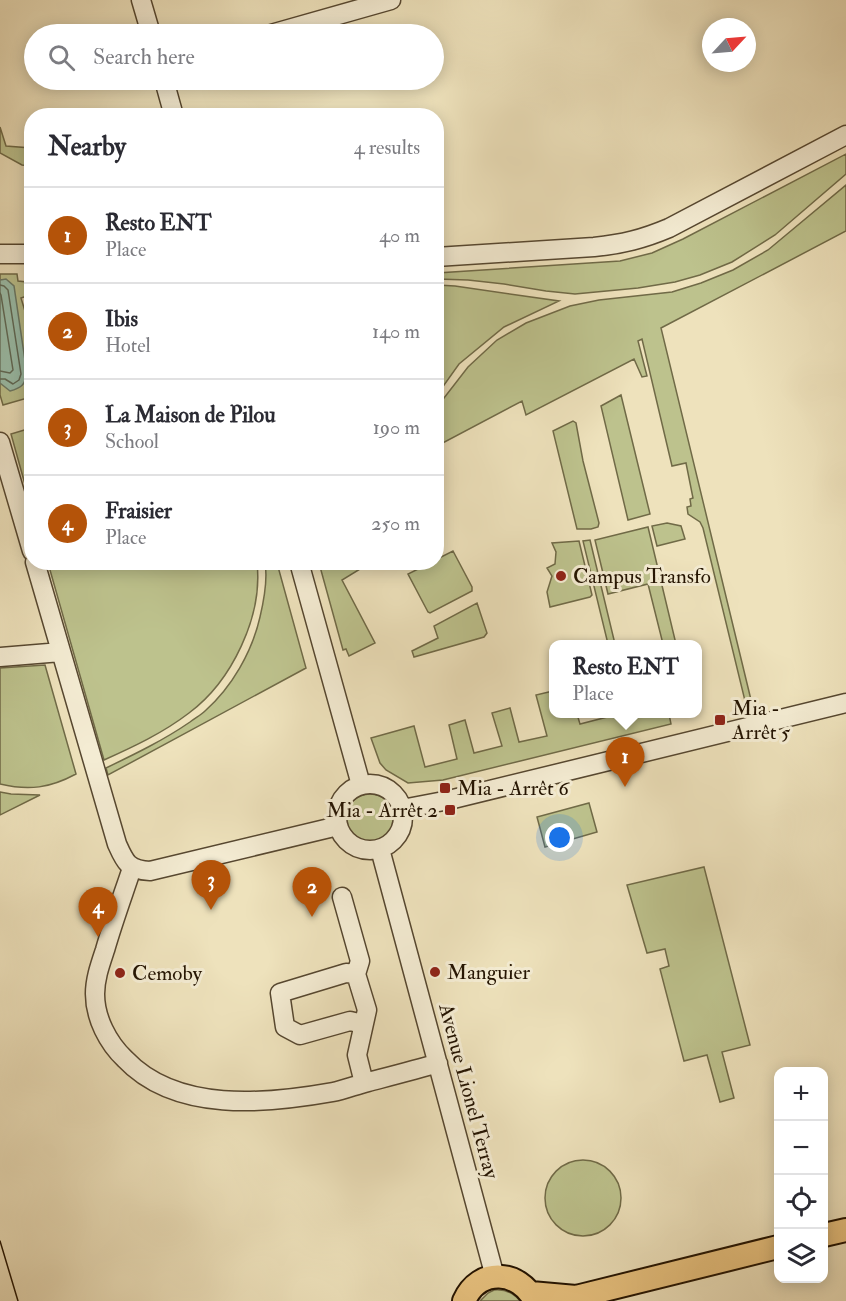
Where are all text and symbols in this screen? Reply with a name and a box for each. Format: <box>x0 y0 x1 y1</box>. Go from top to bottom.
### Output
north arrow <box>702 18 756 72</box>
search box <box>24 24 444 90</box>
icon: search <box>45 41 78 74</box>
text: Search here <box>93 43 195 71</box>
text: Nearby <box>48 131 126 163</box>
text: 4 results <box>354 135 420 160</box>
text: Resto ENT <box>105 209 212 237</box>
text: 1 <box>64 223 71 248</box>
text: 40 m <box>379 223 420 248</box>
text: Place <box>105 237 146 262</box>
text: Ibis <box>105 305 138 333</box>
text: 2 <box>62 319 73 344</box>
text: 140 m <box>372 319 420 344</box>
text: Hotel <box>105 333 151 358</box>
text: La Maison de Pilou <box>105 401 276 429</box>
text: 3 <box>64 415 71 440</box>
text: 190 m <box>373 415 420 440</box>
text: School <box>105 429 159 454</box>
text: Fraisier <box>105 497 172 525</box>
text: 4 <box>62 511 73 536</box>
text: 250 m <box>371 511 420 536</box>
text: Place <box>105 525 146 550</box>
place label: Campus Transfo <box>573 563 711 590</box>
marker: Campus Transfo <box>554 569 568 583</box>
popup <box>549 640 702 718</box>
text: Resto ENT <box>572 653 679 681</box>
text: Place <box>572 681 614 706</box>
place label: Mia - Arrêt 5 <box>731 695 791 746</box>
marker: Mia - Arrêt 5 <box>713 713 727 727</box>
pin: 1 <box>606 738 644 787</box>
place label: Mia - Arrêt 6 <box>457 775 570 802</box>
marker: Mia - Arrêt 6 <box>438 781 452 795</box>
place label: Mia - Arrêt 2 <box>326 797 438 824</box>
marker: Mia - Arrêt 2 <box>443 803 457 817</box>
your location <box>545 823 574 852</box>
pin: 3 <box>192 860 230 910</box>
pin: 2 <box>292 868 332 917</box>
pin: 4 <box>78 888 118 937</box>
place label: Manguier <box>447 959 530 986</box>
place label: Cemoby <box>132 960 203 987</box>
marker: Manguier <box>428 965 442 979</box>
marker: Cemoby <box>113 966 127 980</box>
street label: Avenue Lionel Terray <box>432 1000 505 1183</box>
map controls <box>774 1067 828 1283</box>
button: + <box>774 1067 828 1121</box>
button: − <box>774 1121 828 1175</box>
button: locate <box>774 1175 828 1229</box>
button: layers <box>774 1229 828 1283</box>

